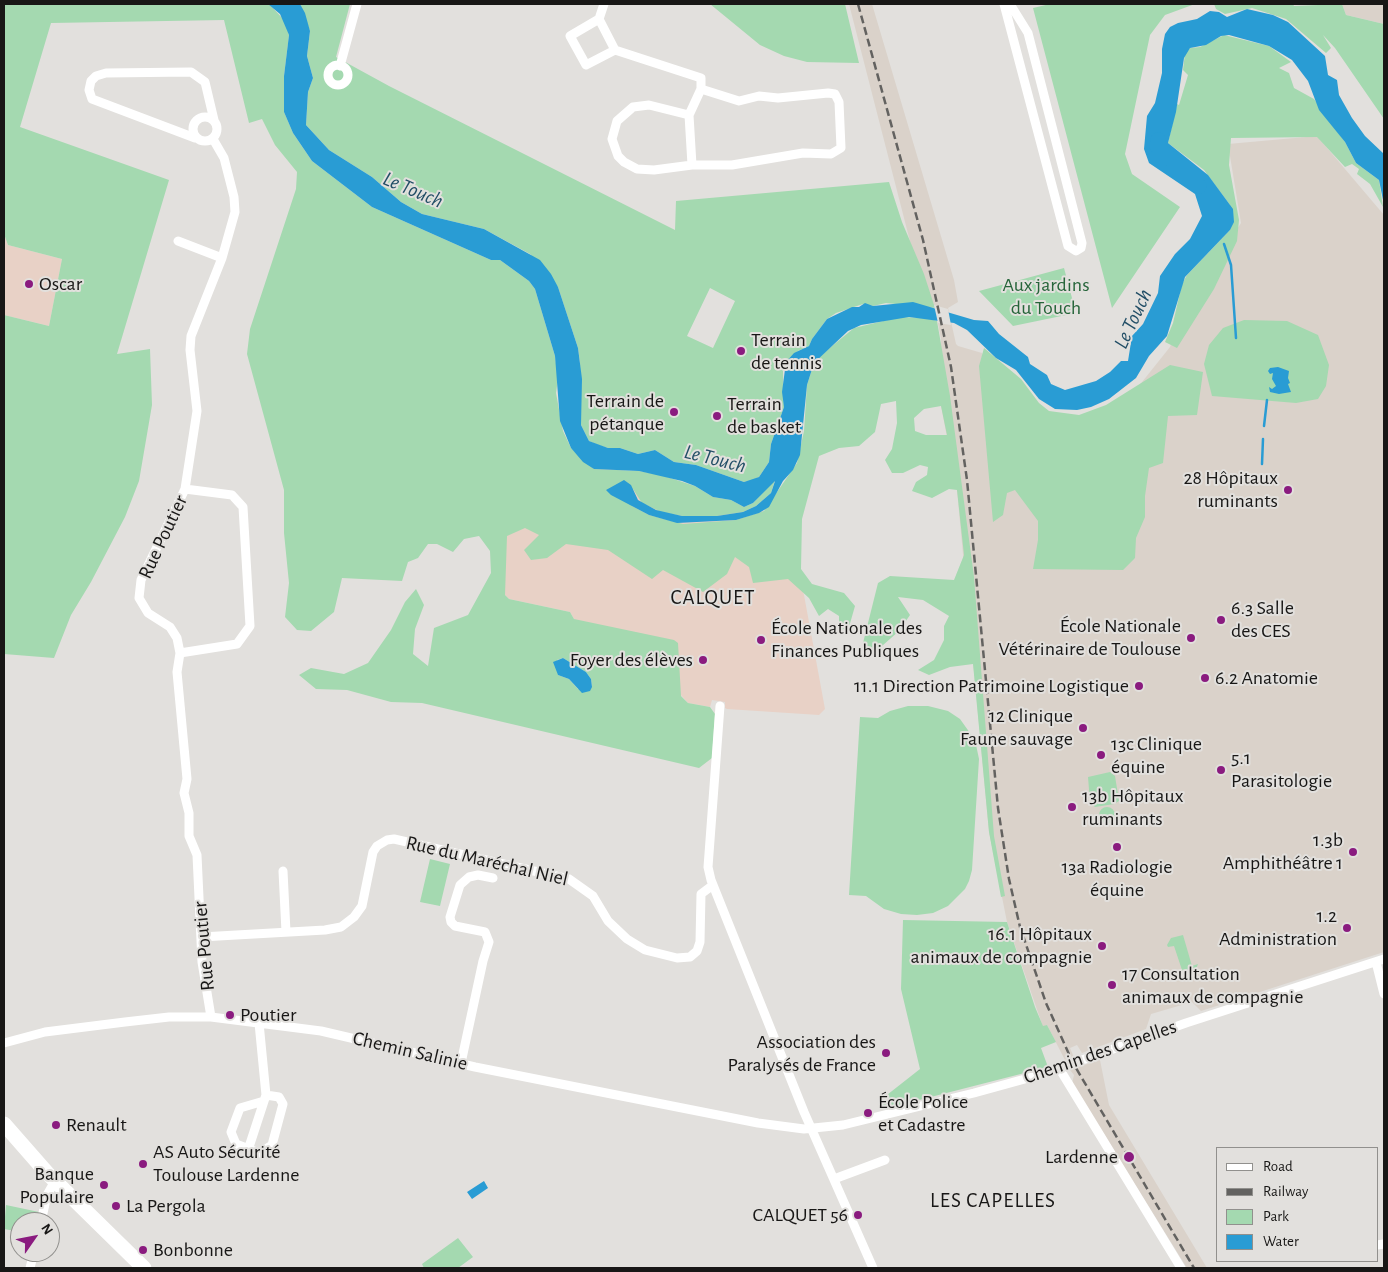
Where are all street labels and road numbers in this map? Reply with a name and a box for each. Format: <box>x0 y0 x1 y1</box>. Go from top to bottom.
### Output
street label: Rue Poutier <box>133 491 193 583</box>
street label: Rue du Maréchal Niel <box>404 831 570 891</box>
street label: Rue Poutier <box>188 900 220 992</box>
street label: Chemin des Capelles <box>1020 1015 1180 1089</box>
street label: Chemin Salinie <box>350 1026 470 1076</box>

